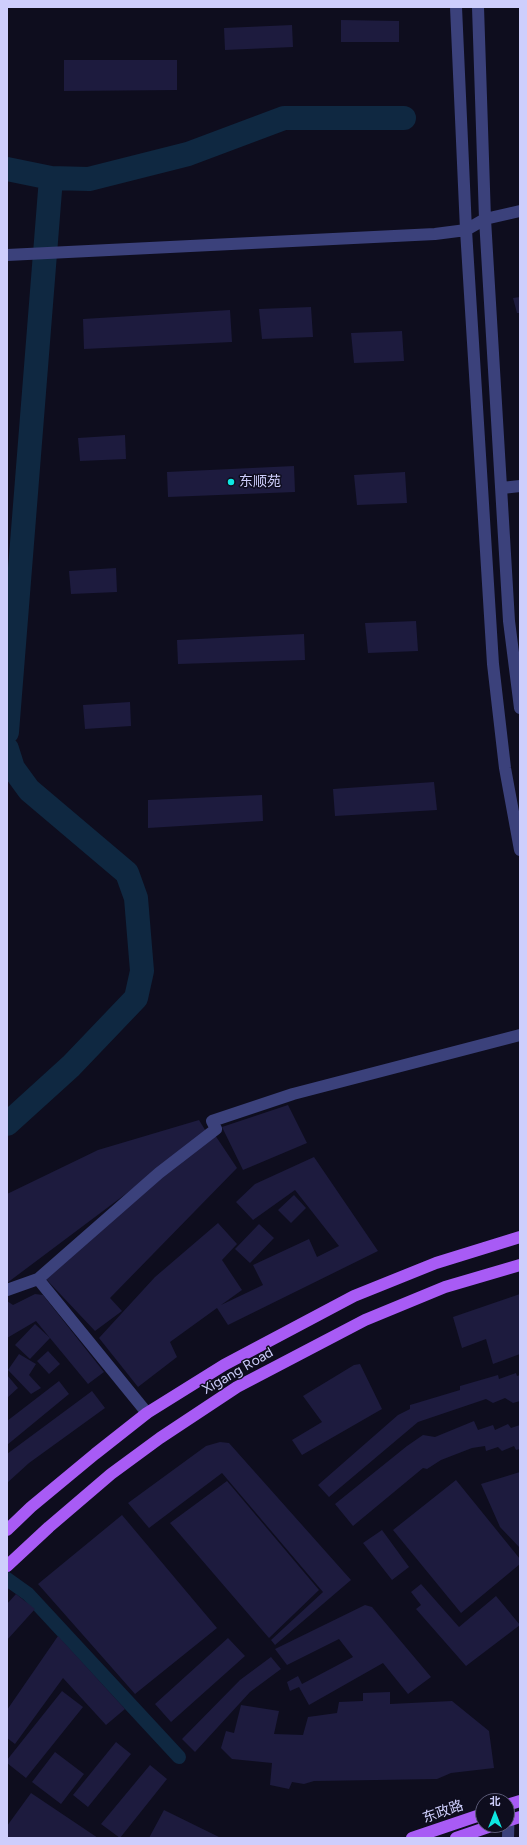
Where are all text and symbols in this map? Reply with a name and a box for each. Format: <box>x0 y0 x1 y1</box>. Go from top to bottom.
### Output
place label: 东顺苑 <box>239 474 281 490</box>
marker: 东顺苑 <box>226 477 236 487</box>
street label: Xigang Road <box>200 1344 276 1398</box>
north arrow <box>475 1793 515 1833</box>
text: 北 <box>490 1795 501 1808</box>
street label: 东政路 <box>420 1797 466 1827</box>

